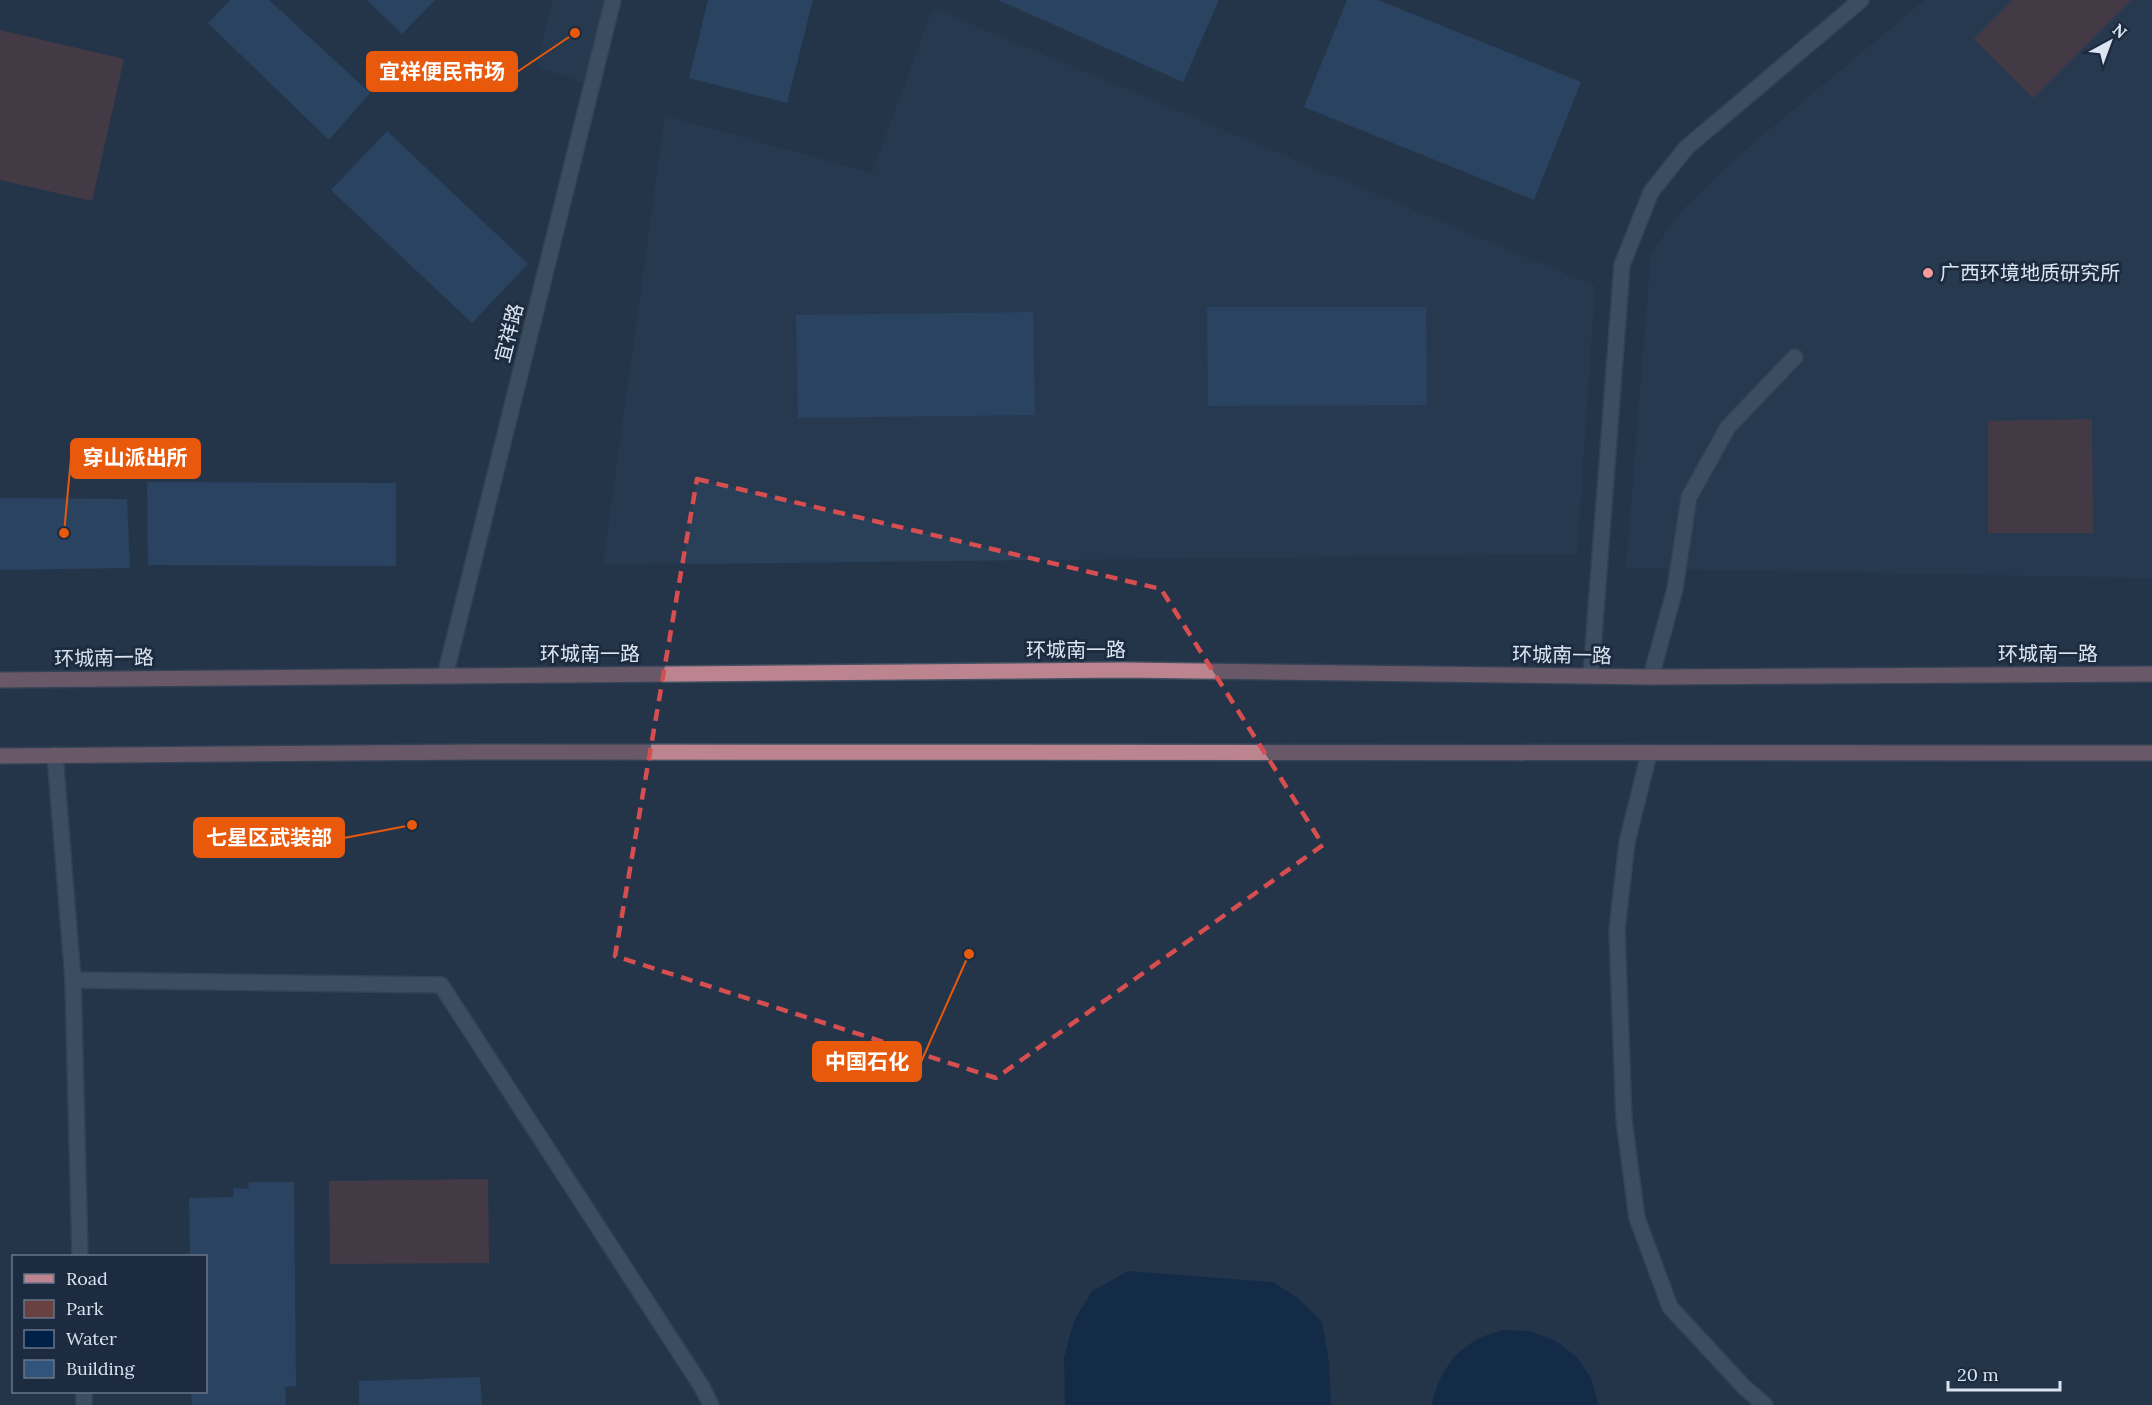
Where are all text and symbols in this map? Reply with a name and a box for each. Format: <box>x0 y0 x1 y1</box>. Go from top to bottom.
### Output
north arrow <box>2080 12 2140 72</box>
text: N <box>2109 19 2131 42</box>
callout: 宜祥便民市场 <box>367 52 517 91</box>
text: 宜祥便民市场 <box>379 58 505 85</box>
place label: 广西环境地质研究所 <box>1940 260 2120 285</box>
marker: 广西环境地质研究所 <box>1921 266 1935 280</box>
street label: 宜祥路 <box>489 301 528 365</box>
callout: 穿山派出所 <box>71 439 200 478</box>
text: 穿山派出所 <box>83 444 188 471</box>
street label: 环城南一路 <box>1026 637 1126 662</box>
street label: 环城南一路 <box>540 641 640 666</box>
street label: 环城南一路 <box>1512 641 1612 668</box>
street label: 环城南一路 <box>1998 641 2098 666</box>
street label: 环城南一路 <box>54 644 154 671</box>
callout: 七星区武装部 <box>194 818 344 857</box>
text: 七星区武装部 <box>206 824 332 851</box>
callout: 中国石化 <box>813 1042 921 1081</box>
text: 中国石化 <box>825 1048 909 1075</box>
legend <box>12 1255 207 1393</box>
text: Road <box>66 1267 108 1290</box>
text: Park <box>66 1297 104 1320</box>
text: Water <box>66 1327 117 1350</box>
scale bar <box>1948 1354 2060 1392</box>
text: Building <box>66 1357 136 1380</box>
text: 20 m <box>1957 1363 1999 1386</box>

